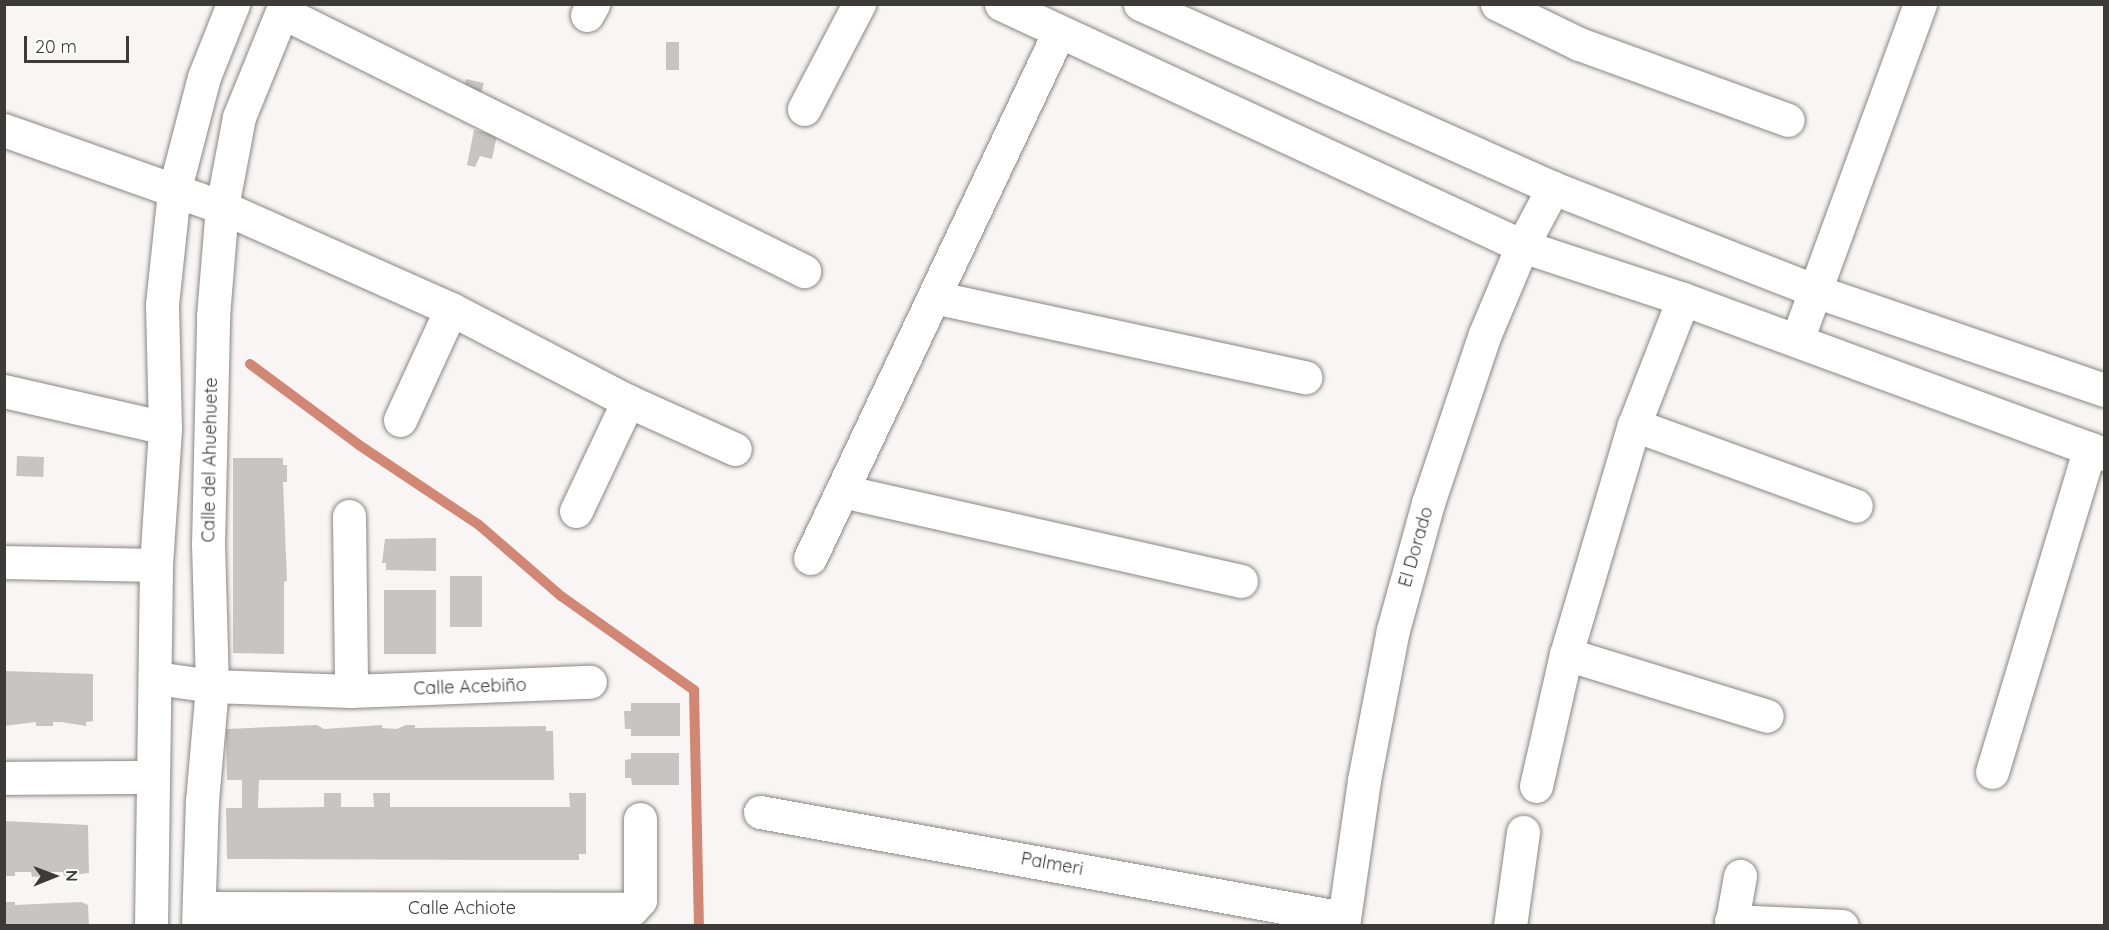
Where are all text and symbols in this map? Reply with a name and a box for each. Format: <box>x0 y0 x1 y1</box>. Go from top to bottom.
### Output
scale bar <box>27 24 132 62</box>
text: 20 m <box>35 35 77 58</box>
street label: Calle del Ahuehuete <box>198 377 222 543</box>
street label: El Dorado <box>1394 504 1438 590</box>
street label: Calle Acebiño <box>413 674 527 700</box>
north arrow <box>24 846 84 906</box>
street label: Palmeri <box>1019 848 1085 880</box>
text: N <box>62 870 82 882</box>
street label: Calle Achiote <box>408 897 516 919</box>

